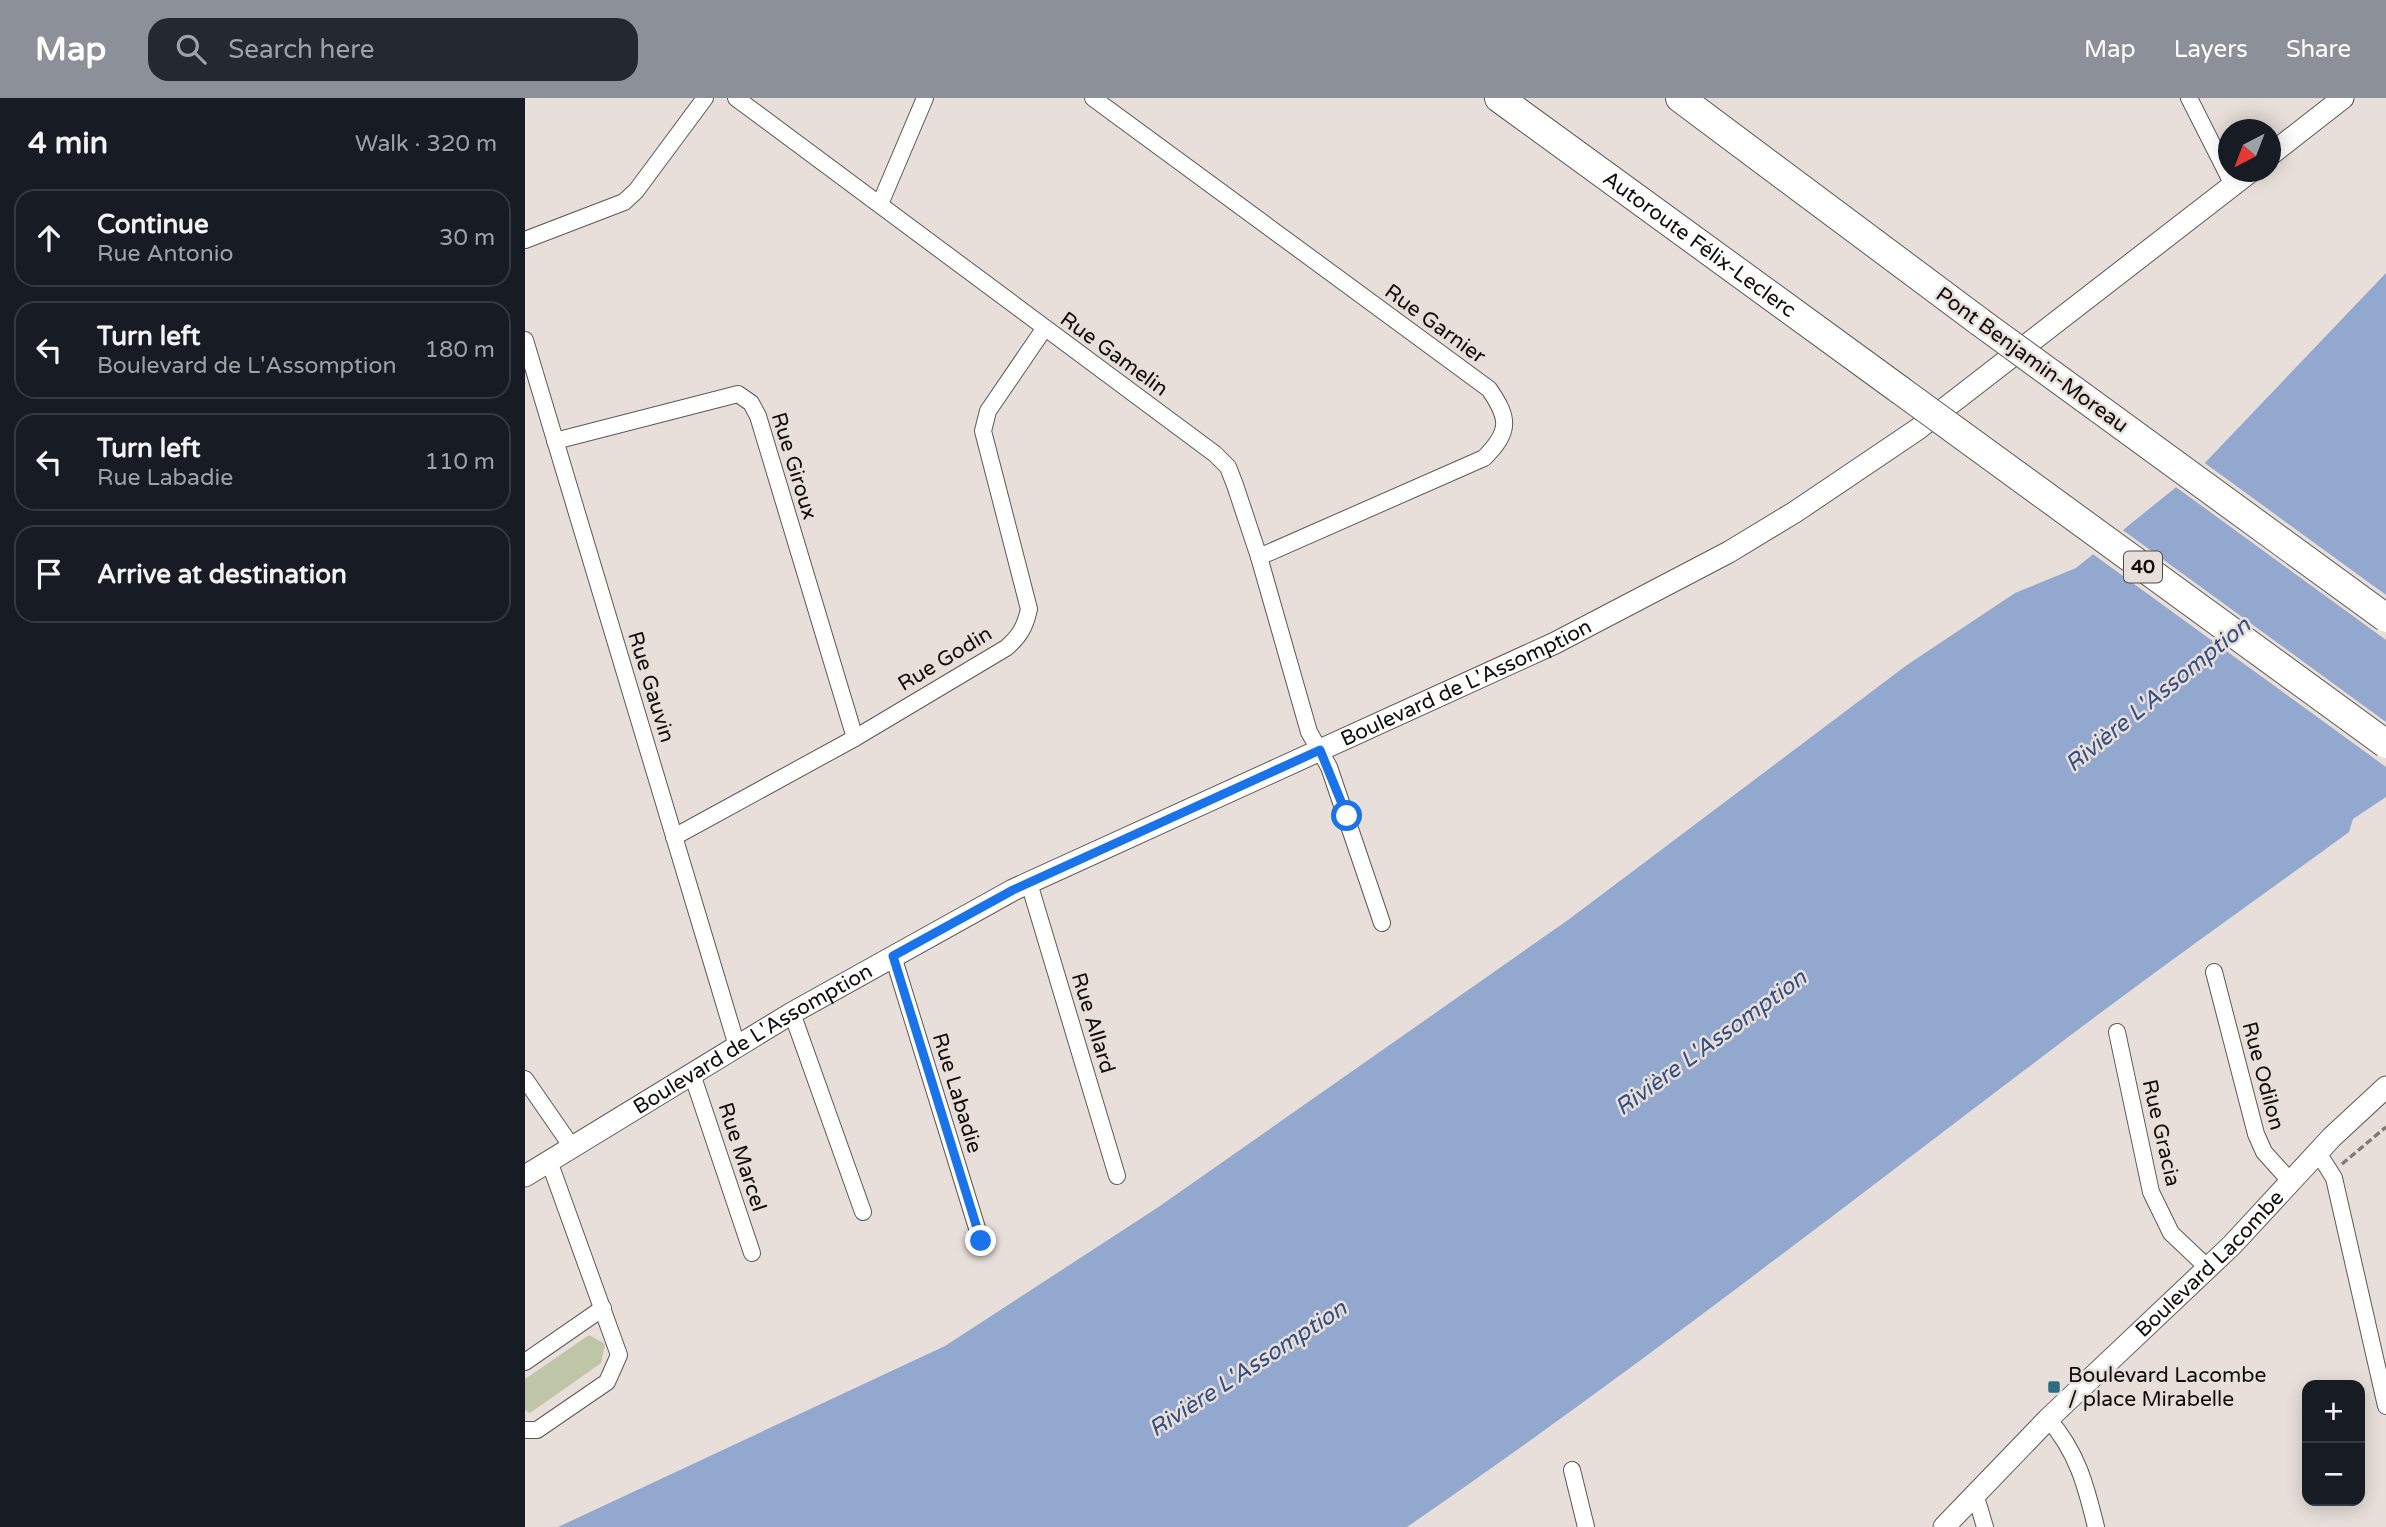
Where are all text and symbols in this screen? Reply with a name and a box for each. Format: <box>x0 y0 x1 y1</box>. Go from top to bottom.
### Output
search box <box>148 18 638 81</box>
text: Map <box>35 30 106 69</box>
icon: search <box>172 30 210 68</box>
text: Search here <box>228 34 374 65</box>
text: Map <box>2084 35 2136 64</box>
text: Layers <box>2174 35 2248 64</box>
text: Share <box>2286 35 2351 64</box>
north arrow <box>2218 119 2281 182</box>
text: 4 min <box>28 125 108 162</box>
text: Walk · 320 m <box>355 130 497 158</box>
street label: Autoroute Félix-Leclerc <box>1598 165 1801 322</box>
text: Continue <box>97 209 209 240</box>
icon: ahead <box>30 219 68 257</box>
text: 30 m <box>439 224 495 252</box>
text: Rue Antonio <box>97 240 233 268</box>
street label: Rue Garnier <box>1380 279 1490 369</box>
street label: Pont Benjamin-Moreau <box>1931 282 2133 438</box>
street label: Rue Gamelin <box>1055 307 1173 401</box>
text: Turn left <box>97 321 200 352</box>
icon: left <box>30 331 68 369</box>
text: 180 m <box>425 336 495 364</box>
text: Boulevard de L'Assomption <box>97 352 397 380</box>
street label: Rue Giroux <box>766 409 822 523</box>
text: Turn left <box>97 433 200 464</box>
icon: left <box>30 443 68 481</box>
text: 110 m <box>425 448 495 476</box>
text: Rue Labadie <box>97 464 233 492</box>
road number: 40 <box>2124 552 2162 582</box>
icon: arrive <box>30 555 68 593</box>
text: Arrive at destination <box>97 559 347 590</box>
water label: Rivière L'Assomption <box>2060 611 2257 778</box>
street label: Boulevard de L'Assomption <box>1337 614 1596 752</box>
street label: Rue Godin <box>894 621 996 697</box>
street label: Rue Gauvin <box>622 629 680 745</box>
route start <box>1331 800 1362 831</box>
street label: Boulevard de L'Assomption <box>629 958 877 1119</box>
water label: Rivière L'Assomption <box>1610 963 1813 1122</box>
street label: Rue Allard <box>1066 970 1120 1076</box>
street label: Rue Odilon <box>2237 1019 2289 1133</box>
street label: Rue Labadie <box>927 1030 987 1156</box>
street label: Rue Gracia <box>2137 1077 2185 1189</box>
street label: Rue Marcel <box>713 1099 771 1215</box>
street label: Boulevard Lacombe <box>2130 1185 2289 1342</box>
route end <box>965 1225 996 1256</box>
water label: Rivière L'Assomption <box>1144 1294 1353 1443</box>
place label: Boulevard Lacombe / place Mirabelle <box>2068 1363 2267 1412</box>
marker: Boulevard Lacombe / place Mirabelle <box>2046 1379 2062 1395</box>
map controls <box>2302 1380 2365 1506</box>
button: + <box>2302 1380 2365 1443</box>
button: − <box>2302 1443 2365 1506</box>

